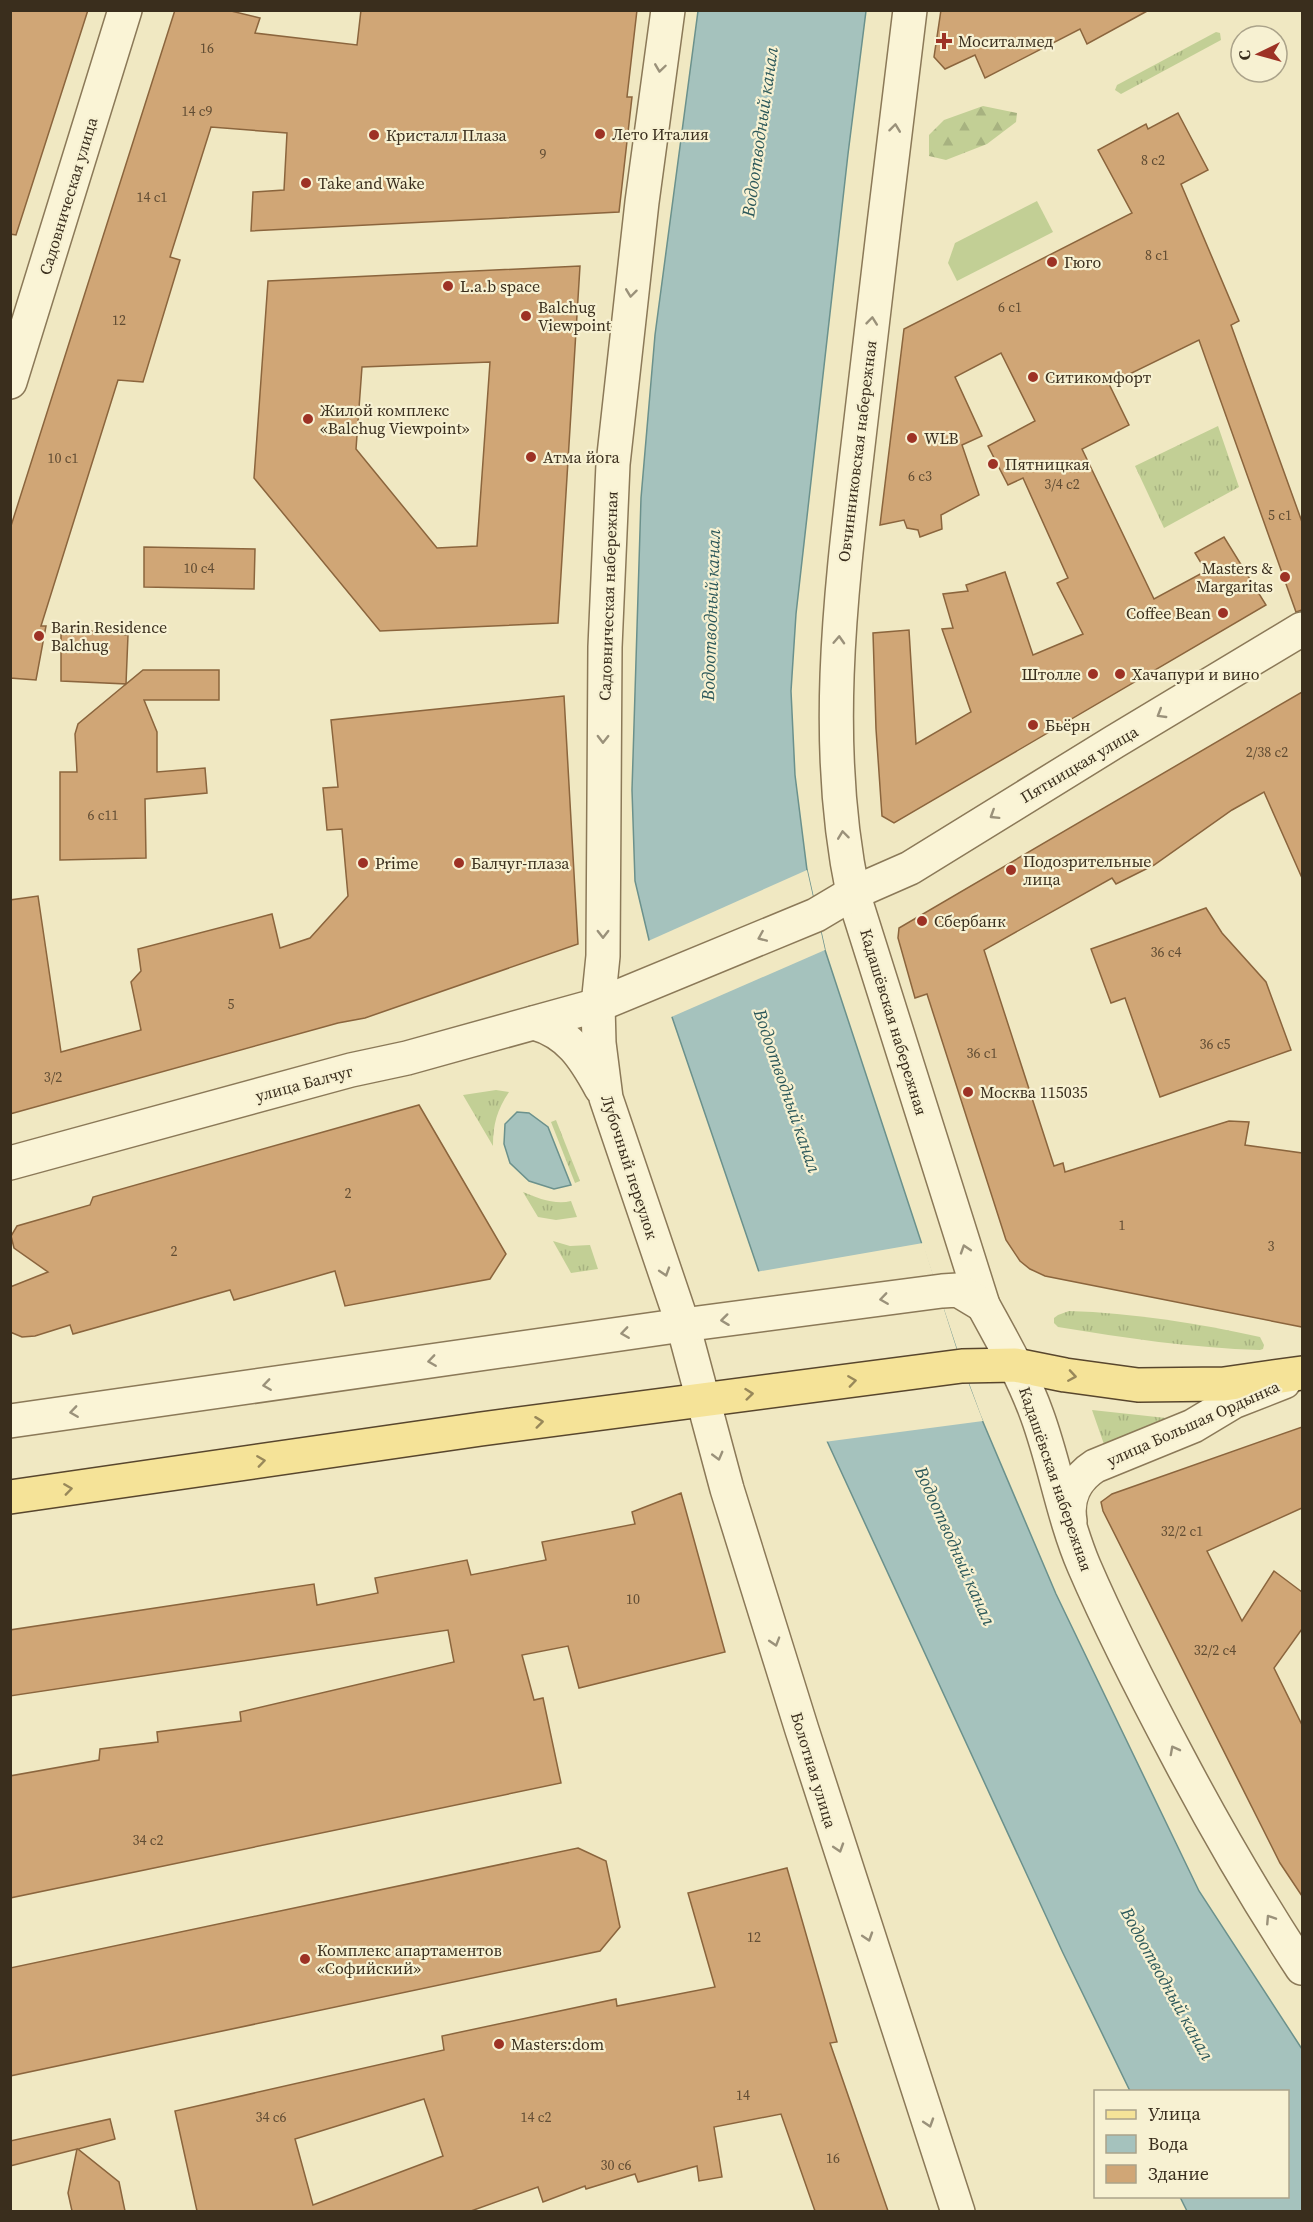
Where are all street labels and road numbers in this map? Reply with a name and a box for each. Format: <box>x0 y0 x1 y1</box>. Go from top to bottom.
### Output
street label: Садовническая улица <box>34 114 103 277</box>
street label: Овчинниковская набережная <box>832 339 882 563</box>
street label: Садовническая набережная <box>593 491 623 701</box>
street label: Пятницкая улица <box>1016 720 1143 808</box>
street label: Кадашёвская набережная <box>855 926 933 1118</box>
street label: улица Балчуг <box>253 1059 355 1107</box>
street label: Лубочный переулок <box>596 1092 664 1242</box>
street label: улица Большая Ордынка <box>1103 1375 1284 1471</box>
street label: Кадашёвская набережная <box>1014 1384 1098 1574</box>
street label: Болотная улица <box>786 1709 842 1831</box>

